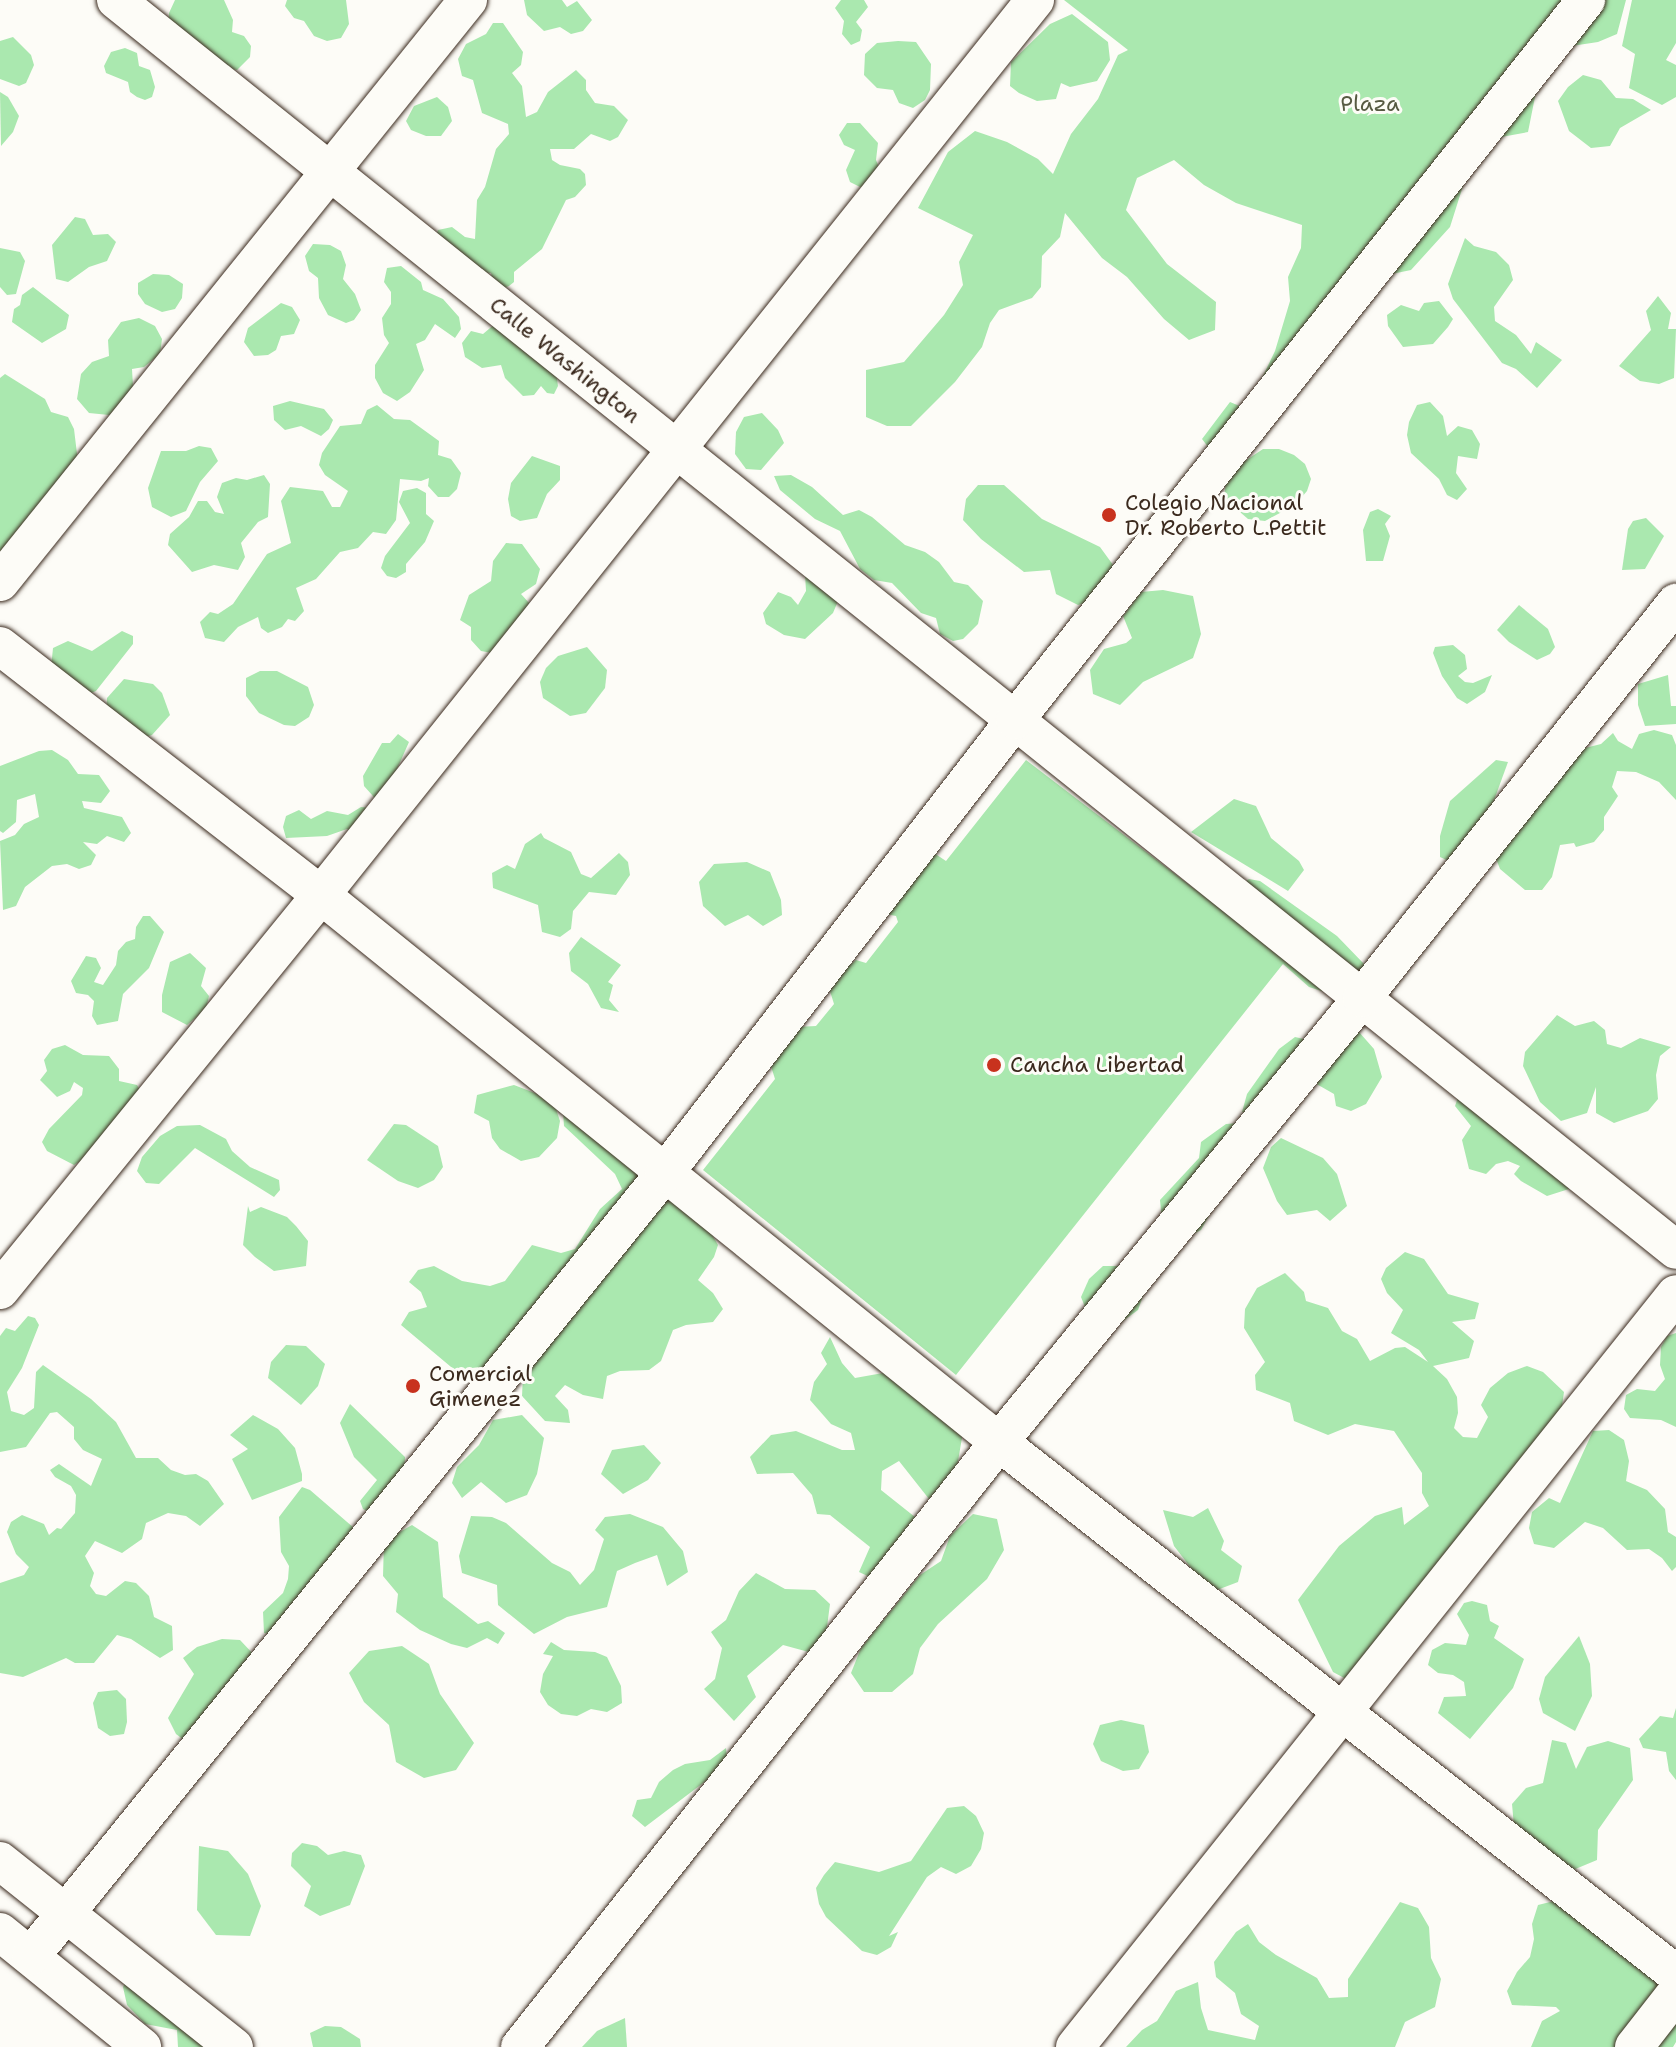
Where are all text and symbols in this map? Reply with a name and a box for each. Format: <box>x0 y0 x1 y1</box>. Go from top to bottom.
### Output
park label: Plaza <box>1340 91 1400 117</box>
street label: Calle Washington <box>484 291 646 429</box>
place label: Colegio Nacional Dr. Roberto L.Pettit <box>1125 489 1327 540</box>
marker: Colegio Nacional Dr. Roberto L.Pettit <box>1100 506 1118 524</box>
place label: Cancha Libertad <box>1010 1052 1184 1078</box>
marker: Cancha Libertad <box>985 1056 1003 1074</box>
place label: Comercial Gimenez <box>429 1360 532 1412</box>
marker: Comercial Gimenez <box>404 1377 422 1395</box>

